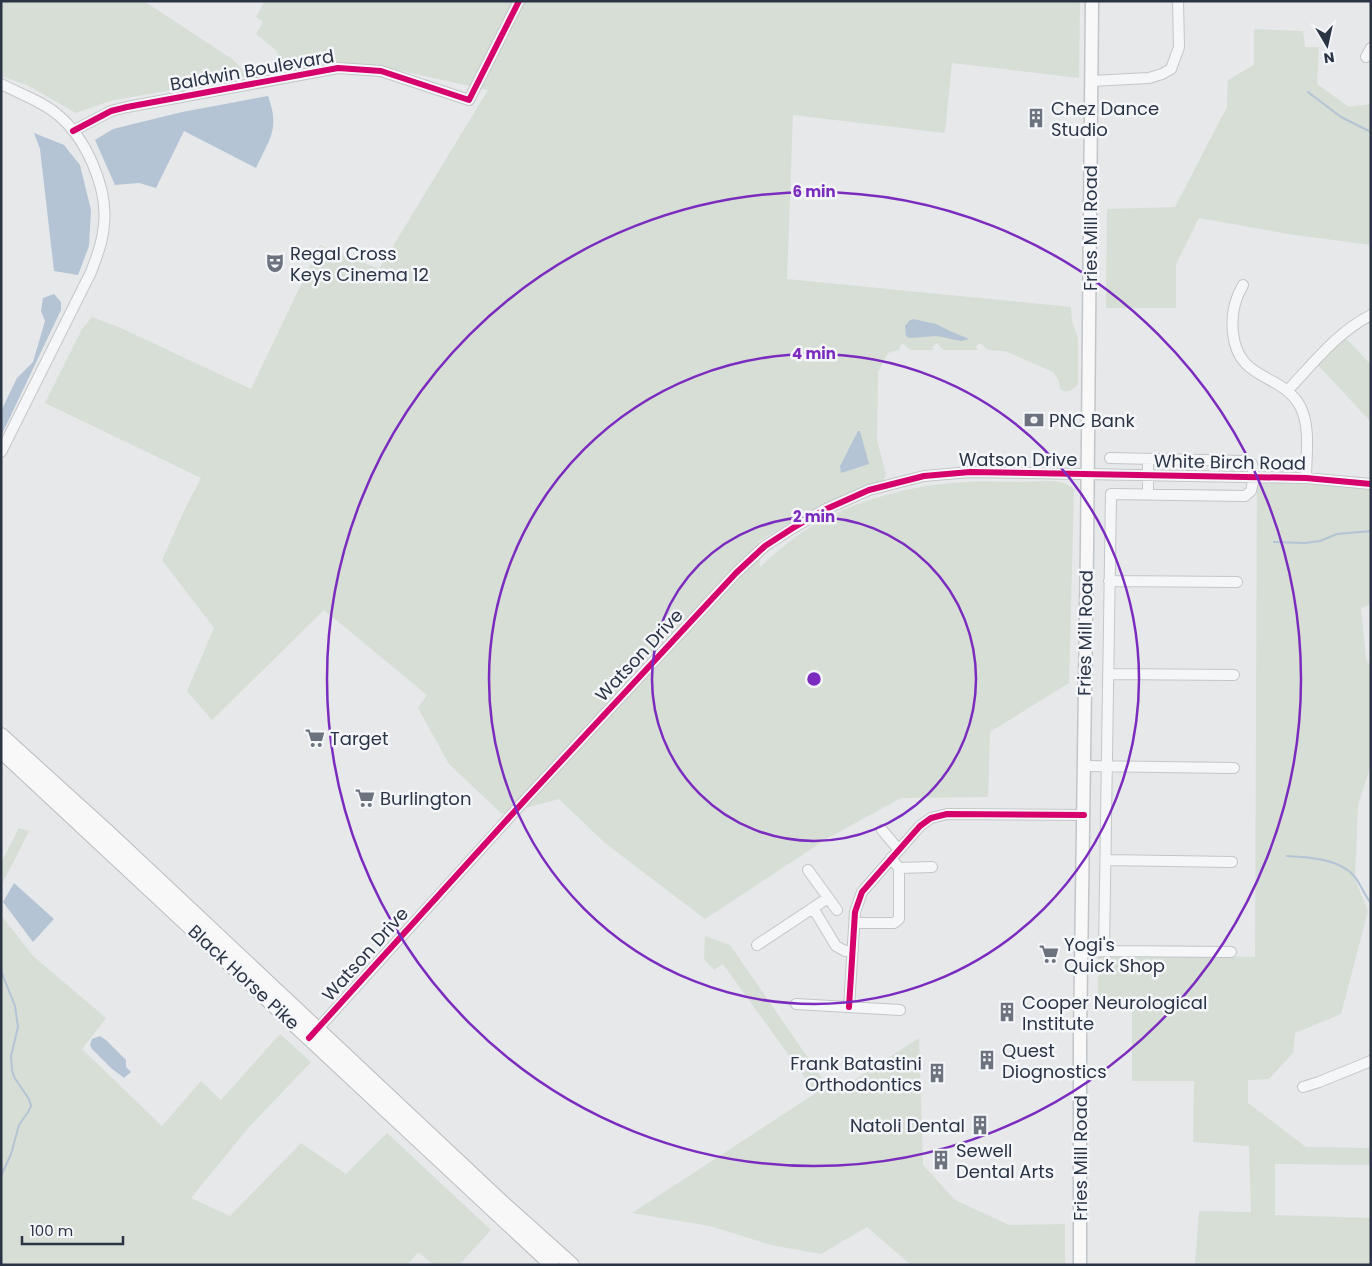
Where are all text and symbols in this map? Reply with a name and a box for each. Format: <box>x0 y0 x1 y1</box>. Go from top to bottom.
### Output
north arrow <box>1302 20 1352 70</box>
street label: Baldwin Boulevard <box>168 43 336 97</box>
text: N <box>1322 47 1336 69</box>
place label: Chez Dance Studio <box>1051 96 1159 142</box>
building icon: Chez Dance Studio <box>1025 107 1047 129</box>
street label: Fries Mill Road <box>1078 165 1103 291</box>
text: 6 min <box>792 181 836 202</box>
place label: Regal Cross Keys Cinema 12 <box>290 241 429 287</box>
theatre icon: Regal Cross Keys Cinema 12 <box>264 252 286 274</box>
text: 4 min <box>792 343 836 364</box>
place label: PNC Bank <box>1049 408 1135 433</box>
bank icon: PNC Bank <box>1023 409 1045 431</box>
street label: Watson Drive <box>959 447 1077 472</box>
street label: White Birch Road <box>1154 448 1306 476</box>
text: 2 min <box>793 506 835 527</box>
street label: Fries Mill Road <box>1071 570 1099 696</box>
street label: Watson Drive <box>589 603 689 707</box>
centre of rings <box>805 670 823 688</box>
place label: Target <box>330 726 389 751</box>
supermarket icon: Target <box>304 727 326 749</box>
place label: Burlington <box>380 786 471 811</box>
supermarket icon: Burlington <box>354 787 376 809</box>
street label: Watson Drive <box>316 902 414 1006</box>
street label: Black Horse Pike <box>183 919 305 1035</box>
place label: Yogi's Quick Shop <box>1064 932 1165 978</box>
supermarket icon: Yogi's Quick Shop <box>1038 943 1060 965</box>
place label: Cooper Neurological Institute <box>1022 990 1207 1036</box>
building icon: Cooper Neurological Institute <box>996 1001 1018 1023</box>
place label: Quest Diognostics <box>1002 1038 1107 1084</box>
building icon: Quest Diognostics <box>976 1049 998 1071</box>
place label: Frank Batastini Orthodontics <box>790 1051 922 1097</box>
building icon: Frank Batastini Orthodontics <box>926 1062 948 1084</box>
street label: Fries Mill Road <box>1068 1095 1093 1221</box>
place label: Natoli Dental <box>850 1113 965 1138</box>
building icon: Natoli Dental <box>969 1114 991 1136</box>
place label: Sewell Dental Arts <box>956 1138 1054 1184</box>
building icon: Sewell Dental Arts <box>930 1149 952 1171</box>
scale bar <box>22 1214 124 1246</box>
text: 100 m <box>30 1220 73 1241</box>

